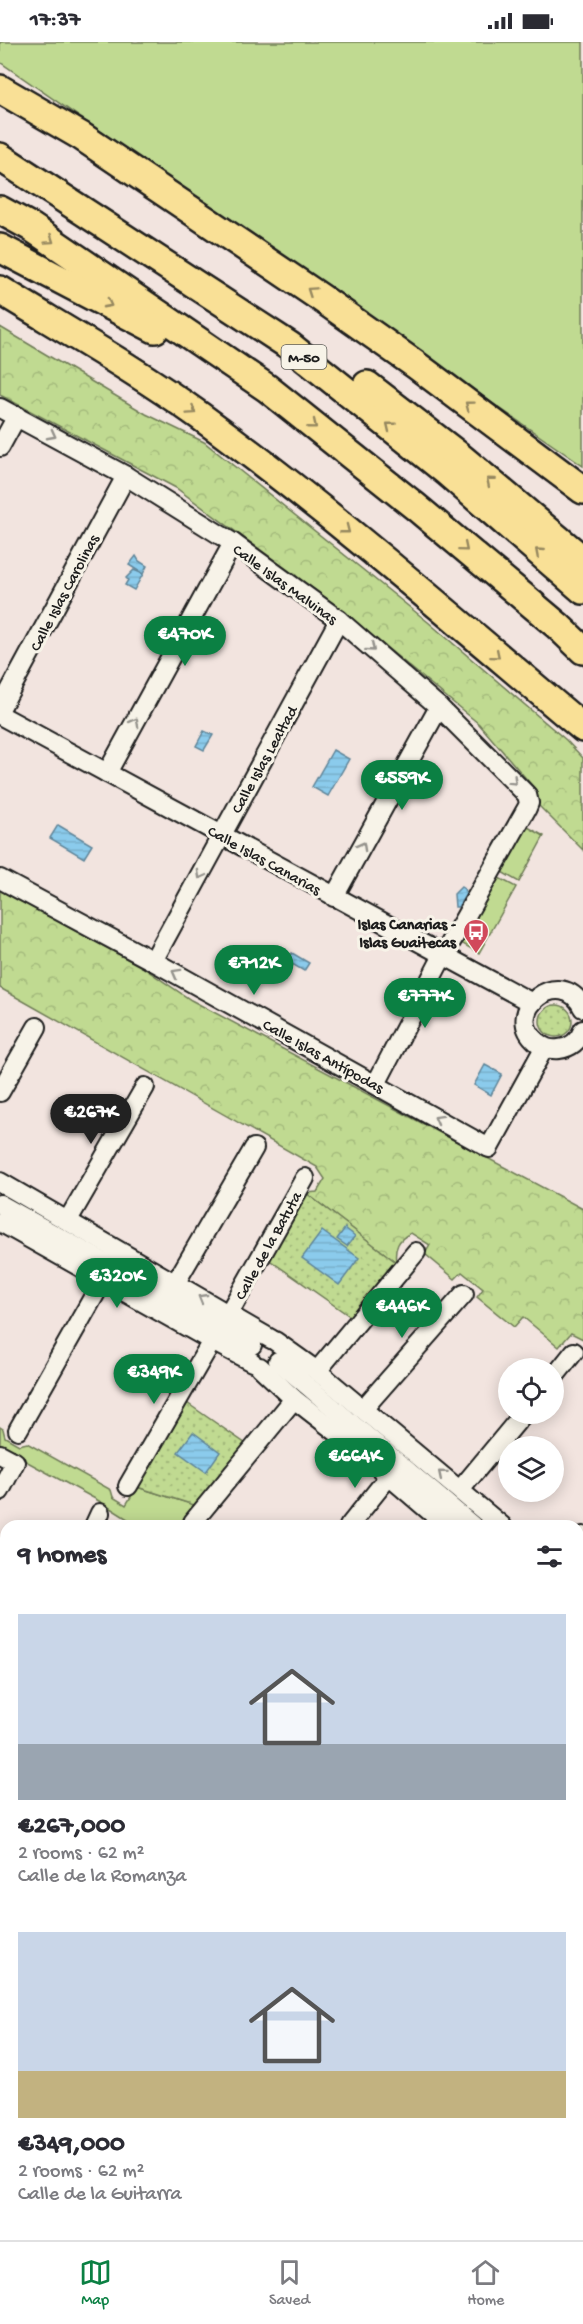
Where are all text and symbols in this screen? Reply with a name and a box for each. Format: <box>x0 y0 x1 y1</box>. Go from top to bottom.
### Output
text: 17:37 <box>30 8 80 34</box>
one-way arrow <box>44 233 55 244</box>
one-way arrow <box>306 287 317 298</box>
one-way arrow <box>101 297 112 309</box>
road number: M-50 <box>282 345 326 369</box>
one-way arrow <box>464 402 475 413</box>
one-way arrow <box>185 404 196 415</box>
one-way arrow <box>306 417 317 428</box>
one-way arrow <box>385 423 396 434</box>
one-way arrow <box>46 428 56 439</box>
one-way arrow <box>486 478 497 489</box>
one-way arrow <box>340 522 351 533</box>
street label: Calle Islas Carolinas <box>27 531 105 655</box>
one-way arrow <box>458 540 469 551</box>
street label: Calle Islas Malvinas <box>228 541 341 631</box>
one-way arrow <box>535 548 546 559</box>
pin: €470K <box>143 616 227 667</box>
text: €470K <box>158 624 212 647</box>
one-way arrow <box>364 641 375 652</box>
one-way arrow <box>489 647 500 658</box>
street label: Calle Islas Lealtad <box>229 702 304 818</box>
one-way arrow <box>128 718 139 728</box>
pin: €559K <box>360 760 444 811</box>
text: €559K <box>375 768 429 791</box>
one-way arrow <box>505 774 516 785</box>
street label: Calle Islas Canarias <box>203 823 324 902</box>
one-way arrow <box>355 841 367 852</box>
one-way arrow <box>197 868 208 879</box>
place label: Islas Canarias - Islas Guaitecas <box>357 917 457 954</box>
bus stop icon: Islas Canarias - Islas Guaitecas <box>461 917 491 955</box>
pin: €712K <box>212 945 296 996</box>
text: €712K <box>228 953 280 976</box>
one-way arrow <box>172 969 182 980</box>
pin: €777K <box>383 978 467 1029</box>
text: €777K <box>398 986 452 1009</box>
street label: Calle Islas Antípodas <box>258 1017 387 1100</box>
pin: €267K <box>49 1094 133 1145</box>
text: €267K <box>64 1102 118 1125</box>
one-way arrow <box>434 1115 445 1126</box>
street label: Calle de la Batuta <box>232 1188 308 1304</box>
pin: €320K <box>75 1258 159 1309</box>
text: €320K <box>90 1266 144 1289</box>
pin: €446K <box>360 1288 444 1339</box>
one-way arrow <box>198 1293 209 1305</box>
text: €446K <box>376 1296 428 1319</box>
pin: €349K <box>112 1354 196 1405</box>
map controls <box>498 1358 564 1502</box>
button: locate <box>498 1358 564 1424</box>
text: €349K <box>128 1362 180 1385</box>
button: layers <box>498 1436 564 1502</box>
pin: €664K <box>313 1438 397 1489</box>
text: €664K <box>329 1446 381 1469</box>
one-way arrow <box>438 1470 449 1481</box>
icon: filters <box>533 1540 566 1573</box>
text: 9 homes <box>18 1541 106 1572</box>
icon: home <box>238 1653 346 1761</box>
text: €267,000 <box>18 1812 125 1843</box>
text: 2 rooms · 62 m² <box>18 1843 145 1866</box>
text: Calle de la Romanza <box>18 1866 186 1889</box>
icon: home <box>238 1971 346 2079</box>
text: €349,000 <box>18 2130 125 2161</box>
text: 2 rooms · 62 m² <box>18 2161 145 2184</box>
text: Calle de la Guitarra <box>18 2184 182 2207</box>
tab: Map <box>79 2256 112 2311</box>
tab: Saved <box>269 2256 310 2311</box>
tab: Home <box>467 2256 504 2311</box>

